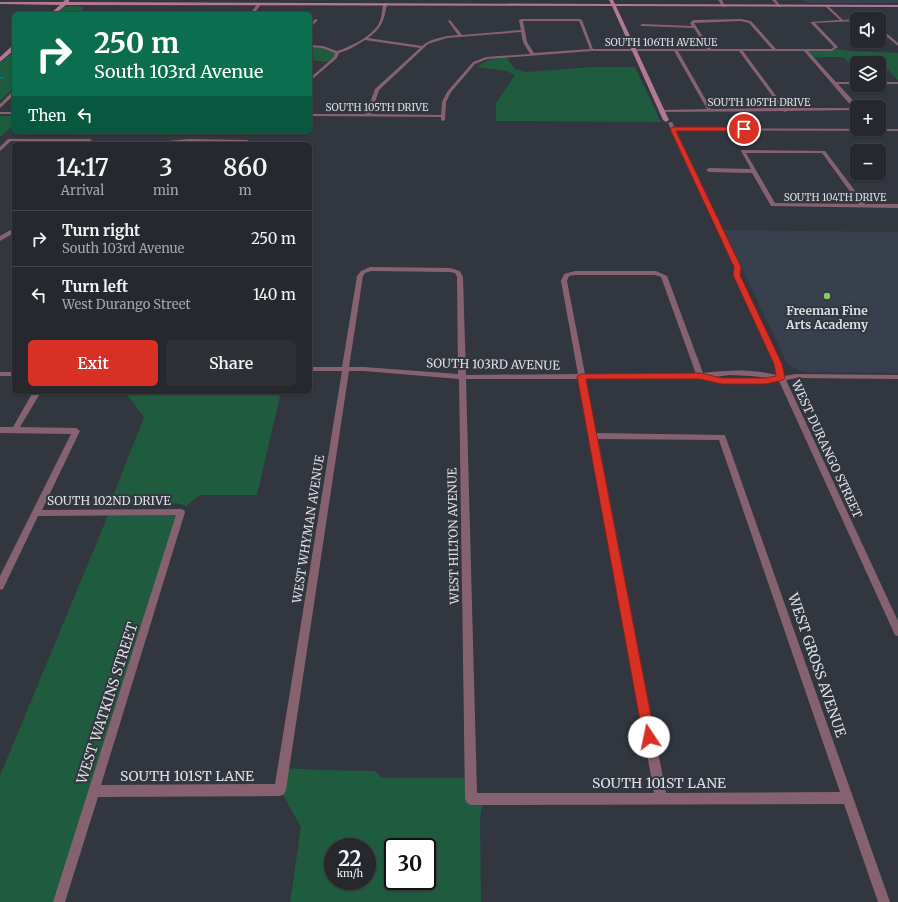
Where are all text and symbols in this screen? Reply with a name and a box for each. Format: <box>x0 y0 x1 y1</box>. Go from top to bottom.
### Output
map controls <box>850 12 886 180</box>
button: sound <box>850 12 886 48</box>
text: 250 m <box>94 25 179 61</box>
icon: right <box>28 28 80 80</box>
street label: SOUTH 106TH AVENUE <box>605 36 718 49</box>
button: layers <box>850 56 886 92</box>
text: South 103rd Avenue <box>94 60 263 83</box>
street label: SOUTH 105TH DRIVE <box>708 96 811 109</box>
button: + <box>850 100 886 136</box>
street label: SOUTH 105TH DRIVE <box>326 101 429 114</box>
icon: left <box>74 104 96 126</box>
text: Then <box>28 106 66 125</box>
pin <box>727 112 761 146</box>
icon: arrive <box>733 118 755 140</box>
button: − <box>850 144 886 180</box>
text: 14:17 <box>56 152 109 183</box>
text: 3 <box>159 152 173 183</box>
text: 860 <box>223 152 268 183</box>
text: Arrival <box>61 182 104 199</box>
text: min <box>153 182 179 199</box>
text: m <box>239 182 252 199</box>
street label: SOUTH 104TH DRIVE <box>784 191 887 204</box>
text: Turn right <box>62 221 140 240</box>
icon: right <box>28 228 50 250</box>
text: 250 m <box>251 229 296 248</box>
text: South 103rd Avenue <box>62 240 184 257</box>
text: Turn left <box>62 277 128 296</box>
icon: left <box>28 284 50 306</box>
text: 140 m <box>253 285 296 304</box>
marker: Freeman Fine Arts Academy <box>822 291 832 301</box>
text: West Durango Street <box>62 296 191 313</box>
place label: Freeman Fine Arts Academy <box>785 303 869 332</box>
button: Exit <box>28 340 158 386</box>
button: Share <box>166 340 296 386</box>
street label: SOUTH 103RD AVENUE <box>426 355 560 373</box>
street label: WEST DURANGO STREET <box>788 377 866 521</box>
street label: WEST WHYMAN AVENUE <box>289 453 327 605</box>
street label: WEST HILTON AVENUE <box>444 467 462 605</box>
street label: SOUTH 102ND DRIVE <box>47 493 171 508</box>
street label: WEST GROSS AVENUE <box>784 590 850 739</box>
street label: WEST WATKINS STREET <box>72 620 142 787</box>
position arrow <box>628 716 670 758</box>
street label: SOUTH 101ST LANE <box>120 767 254 785</box>
street label: SOUTH 101ST LANE <box>592 774 726 792</box>
speed limit sign: 30 <box>384 838 436 890</box>
text: 22 <box>338 846 362 871</box>
text: km/h <box>337 867 363 880</box>

